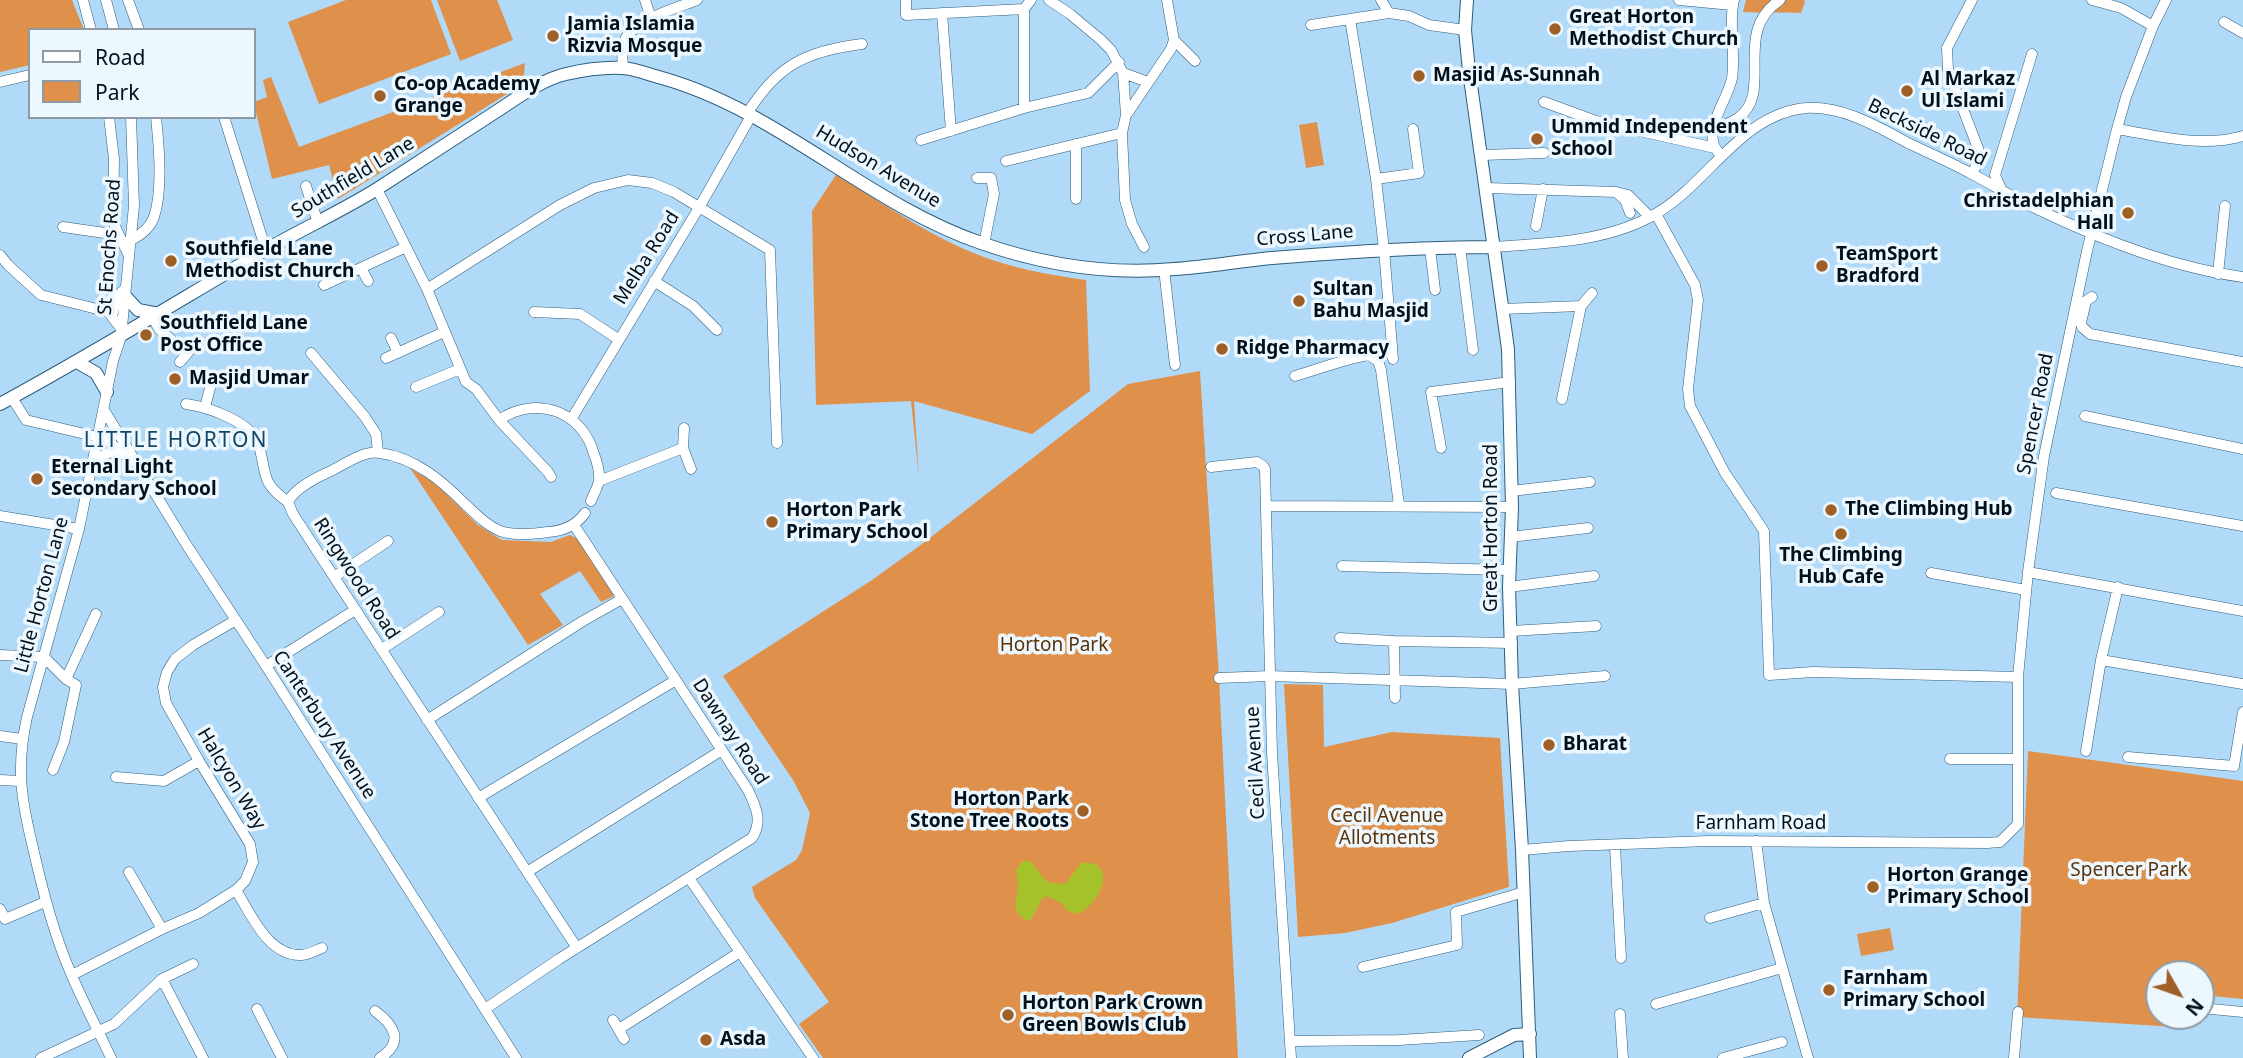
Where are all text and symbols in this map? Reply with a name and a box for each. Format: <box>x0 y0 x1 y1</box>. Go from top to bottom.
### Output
place label: Great Horton Methodist Church <box>1569 7 1738 51</box>
place label: Jamia Islamia Rizvia Mosque <box>567 14 702 58</box>
marker: Great Horton Methodist Church <box>1547 21 1563 37</box>
legend <box>28 28 256 119</box>
marker: Jamia Islamia Rizvia Mosque <box>545 28 561 44</box>
text: Road <box>95 43 145 71</box>
place label: Masjid As-Sunnah <box>1433 65 1600 87</box>
marker: Masjid As-Sunnah <box>1411 68 1427 84</box>
place label: Al Markaz Ul Islami <box>1921 69 2015 113</box>
place label: Co-op Academy Grange <box>394 74 540 118</box>
text: Park <box>95 78 139 106</box>
marker: Al Markaz Ul Islami <box>1899 83 1915 99</box>
marker: Co-op Academy Grange <box>372 88 388 104</box>
street label: Beckside Road <box>1864 94 1990 172</box>
place label: Ummid Independent School <box>1551 117 1748 161</box>
street label: Hudson Avenue <box>811 121 945 213</box>
marker: Ummid Independent School <box>1529 131 1545 147</box>
street label: Southfield Lane <box>288 132 418 224</box>
street label: St Enochs Road <box>94 178 126 316</box>
place label: Christadelphian Hall <box>1963 191 2114 235</box>
marker: Christadelphian Hall <box>2120 205 2136 221</box>
street label: Melba Road <box>609 207 685 309</box>
street label: Cross Lane <box>1256 220 1354 252</box>
place label: Southfield Lane Methodist Church <box>185 239 354 283</box>
place label: TeamSport Bradford <box>1836 244 1938 288</box>
marker: Southfield Lane Methodist Church <box>163 253 179 269</box>
marker: TeamSport Bradford <box>1814 258 1830 274</box>
place label: Sultan Bahu Masjid <box>1313 279 1429 323</box>
marker: Sultan Bahu Masjid <box>1291 293 1307 309</box>
place label: Southfield Lane Post Office <box>160 313 308 357</box>
marker: Southfield Lane Post Office <box>138 327 154 343</box>
place label: Ridge Pharmacy <box>1236 338 1389 360</box>
marker: Ridge Pharmacy <box>1214 341 1230 357</box>
street label: Spencer Road <box>2013 352 2059 476</box>
place label: Masjid Umar <box>189 368 309 390</box>
marker: Masjid Umar <box>167 371 183 387</box>
district label: LITTLE HORTON <box>85 428 267 454</box>
street label: Great Horton Road <box>1481 444 1503 612</box>
place label: Eternal Light Secondary School <box>51 457 217 501</box>
marker: Eternal Light Secondary School <box>29 471 45 487</box>
place label: The Climbing Hub <box>1845 499 2013 521</box>
place label: Horton Park Primary School <box>786 500 928 544</box>
marker: The Climbing Hub <box>1823 502 1839 518</box>
street label: Little Horton Lane <box>10 514 74 676</box>
street label: Ringwood Road <box>308 514 404 644</box>
marker: Horton Park Primary School <box>764 514 780 530</box>
marker: The Climbing Hub Cafe <box>1833 526 1849 542</box>
place label: The Climbing Hub Cafe <box>1779 545 1903 589</box>
park label: Horton Park <box>1000 635 1108 657</box>
street label: Canterbury Avenue <box>267 646 381 804</box>
street label: Dawnay Road <box>687 675 773 789</box>
street label: Cecil Avenue <box>1242 706 1270 820</box>
street label: Halcyon Way <box>192 724 270 834</box>
place label: Bharat <box>1563 734 1627 756</box>
marker: Bharat <box>1541 737 1557 753</box>
place label: Horton Park Stone Tree Roots <box>910 789 1069 833</box>
marker: Horton Park Stone Tree Roots <box>1075 803 1091 819</box>
park label: Cecil Avenue Allotments <box>1330 806 1444 850</box>
street label: Farnham Road <box>1696 813 1826 835</box>
park label: Spencer Park <box>2070 860 2188 882</box>
place label: Horton Grange Primary School <box>1887 865 2029 909</box>
marker: Horton Grange Primary School <box>1865 879 1881 895</box>
north arrow <box>2145 960 2215 1030</box>
place label: Farnham Primary School <box>1843 968 1985 1012</box>
marker: Farnham Primary School <box>1821 982 1837 998</box>
place label: Horton Park Crown Green Bowls Club <box>1022 993 1203 1037</box>
text: N <box>2180 993 2209 1021</box>
marker: Horton Park Crown Green Bowls Club <box>1000 1007 1016 1023</box>
place label: Asda <box>720 1029 766 1051</box>
marker: Asda <box>698 1032 714 1048</box>

